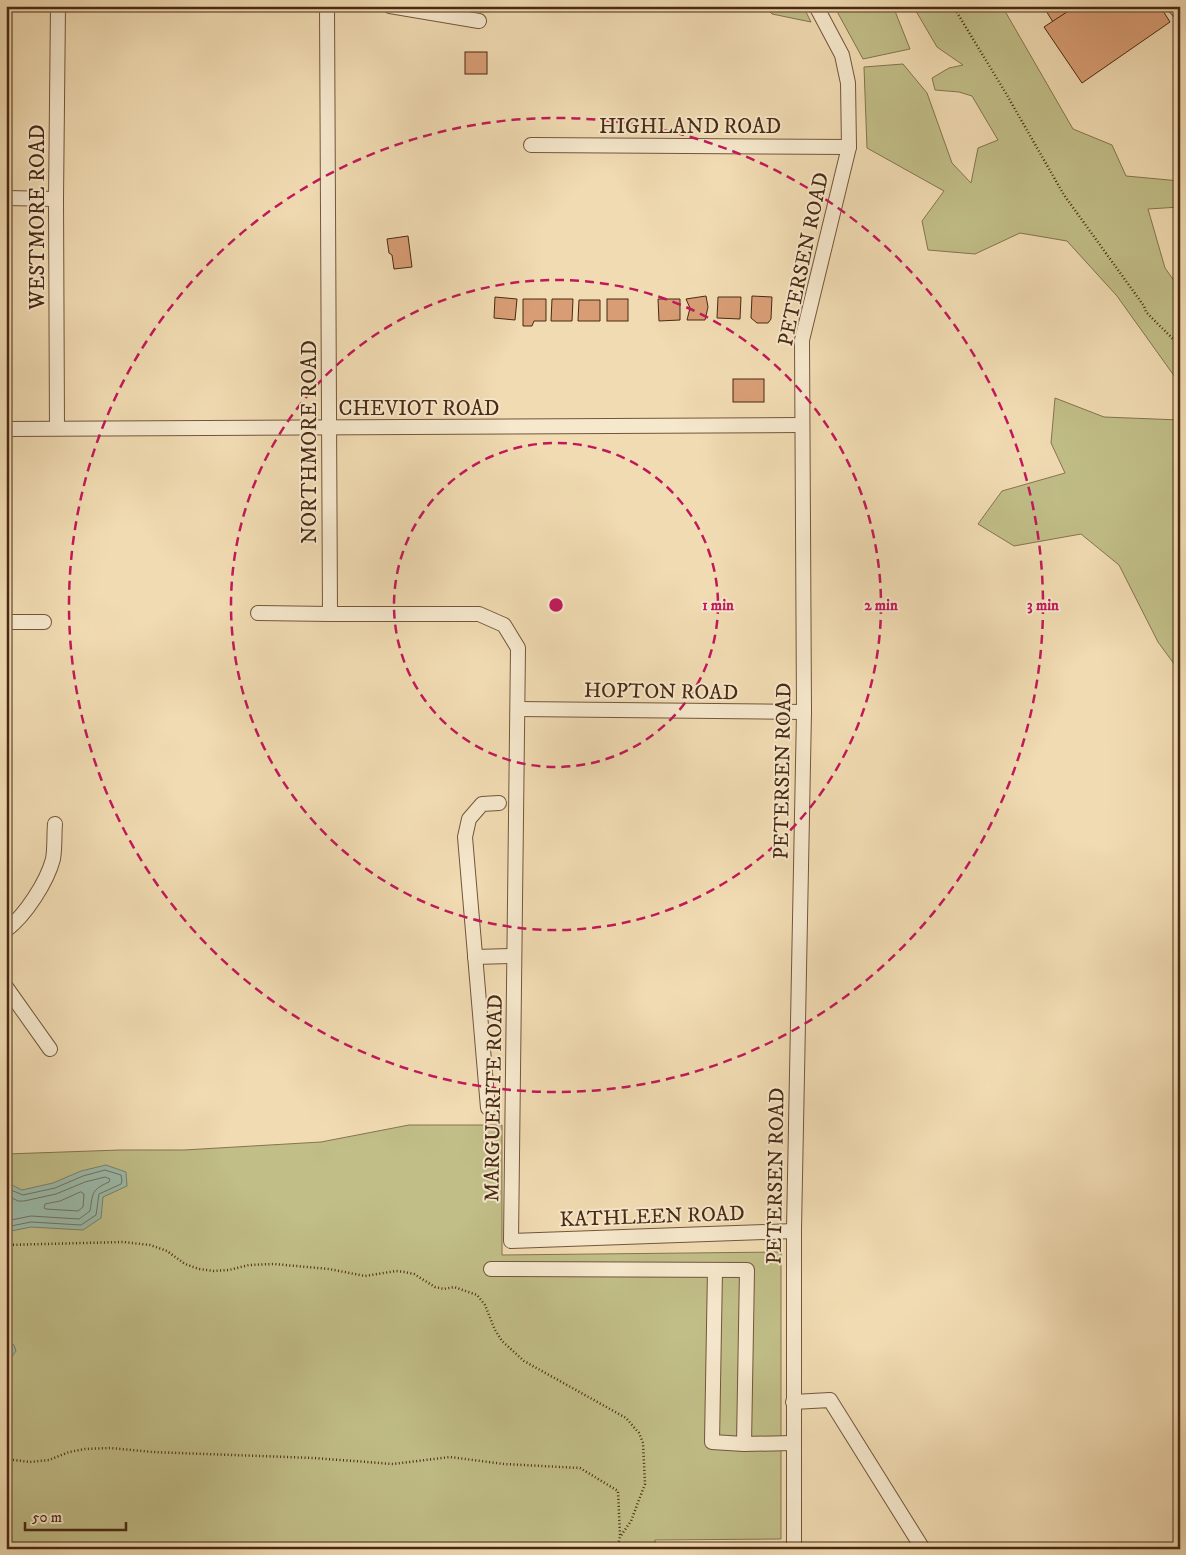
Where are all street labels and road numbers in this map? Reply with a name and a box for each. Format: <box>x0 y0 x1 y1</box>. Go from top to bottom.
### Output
street label: HIGHLAND ROAD <box>599 114 781 140</box>
street label: WESTMORE ROAD <box>25 124 51 311</box>
street label: PETERSEN ROAD <box>773 170 835 348</box>
street label: NORTHMORE ROAD <box>297 340 323 544</box>
street label: CHEVIOT ROAD <box>338 396 500 422</box>
street label: HOPTON ROAD <box>584 678 738 706</box>
street label: PETERSEN ROAD <box>768 682 798 860</box>
street label: MARGUERITE ROAD <box>479 994 509 1202</box>
street label: PETERSEN ROAD <box>761 1087 791 1265</box>
street label: KATHLEEN ROAD <box>559 1201 745 1233</box>

